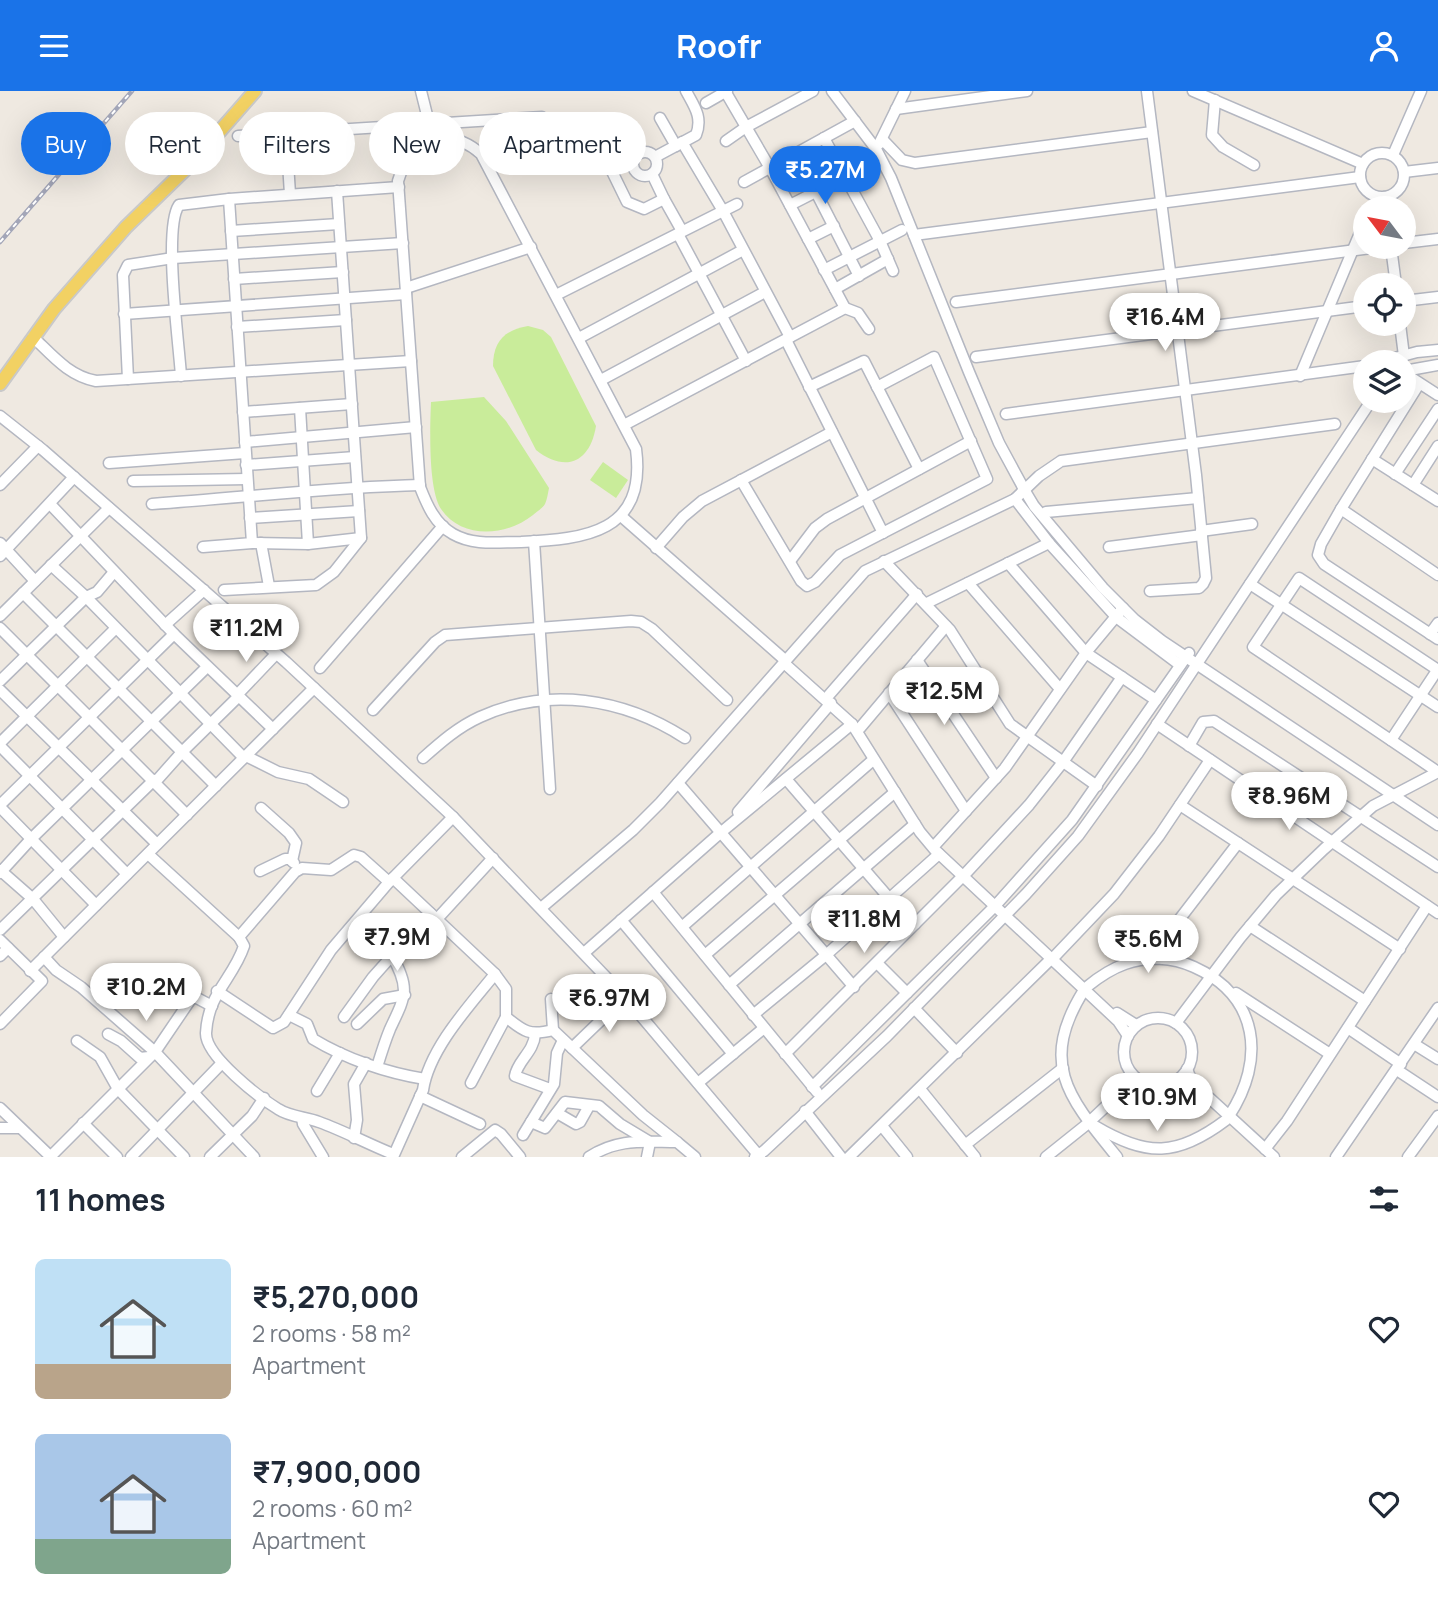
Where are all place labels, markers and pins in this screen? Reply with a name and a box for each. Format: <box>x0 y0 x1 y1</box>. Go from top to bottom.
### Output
pin: ₹5.27M <box>768 146 882 206</box>
pin: ₹16.4M <box>1108 293 1222 353</box>
pin: ₹11.2M <box>189 605 303 664</box>
pin: ₹12.5M <box>887 667 1001 727</box>
pin: ₹8.96M <box>1232 773 1346 832</box>
pin: ₹11.8M <box>807 895 921 955</box>
pin: ₹7.9M <box>348 913 446 973</box>
pin: ₹5.6M <box>1099 915 1197 975</box>
pin: ₹10.2M <box>89 963 203 1023</box>
pin: ₹6.97M <box>552 975 666 1034</box>
pin: ₹10.9M <box>1100 1073 1214 1133</box>

